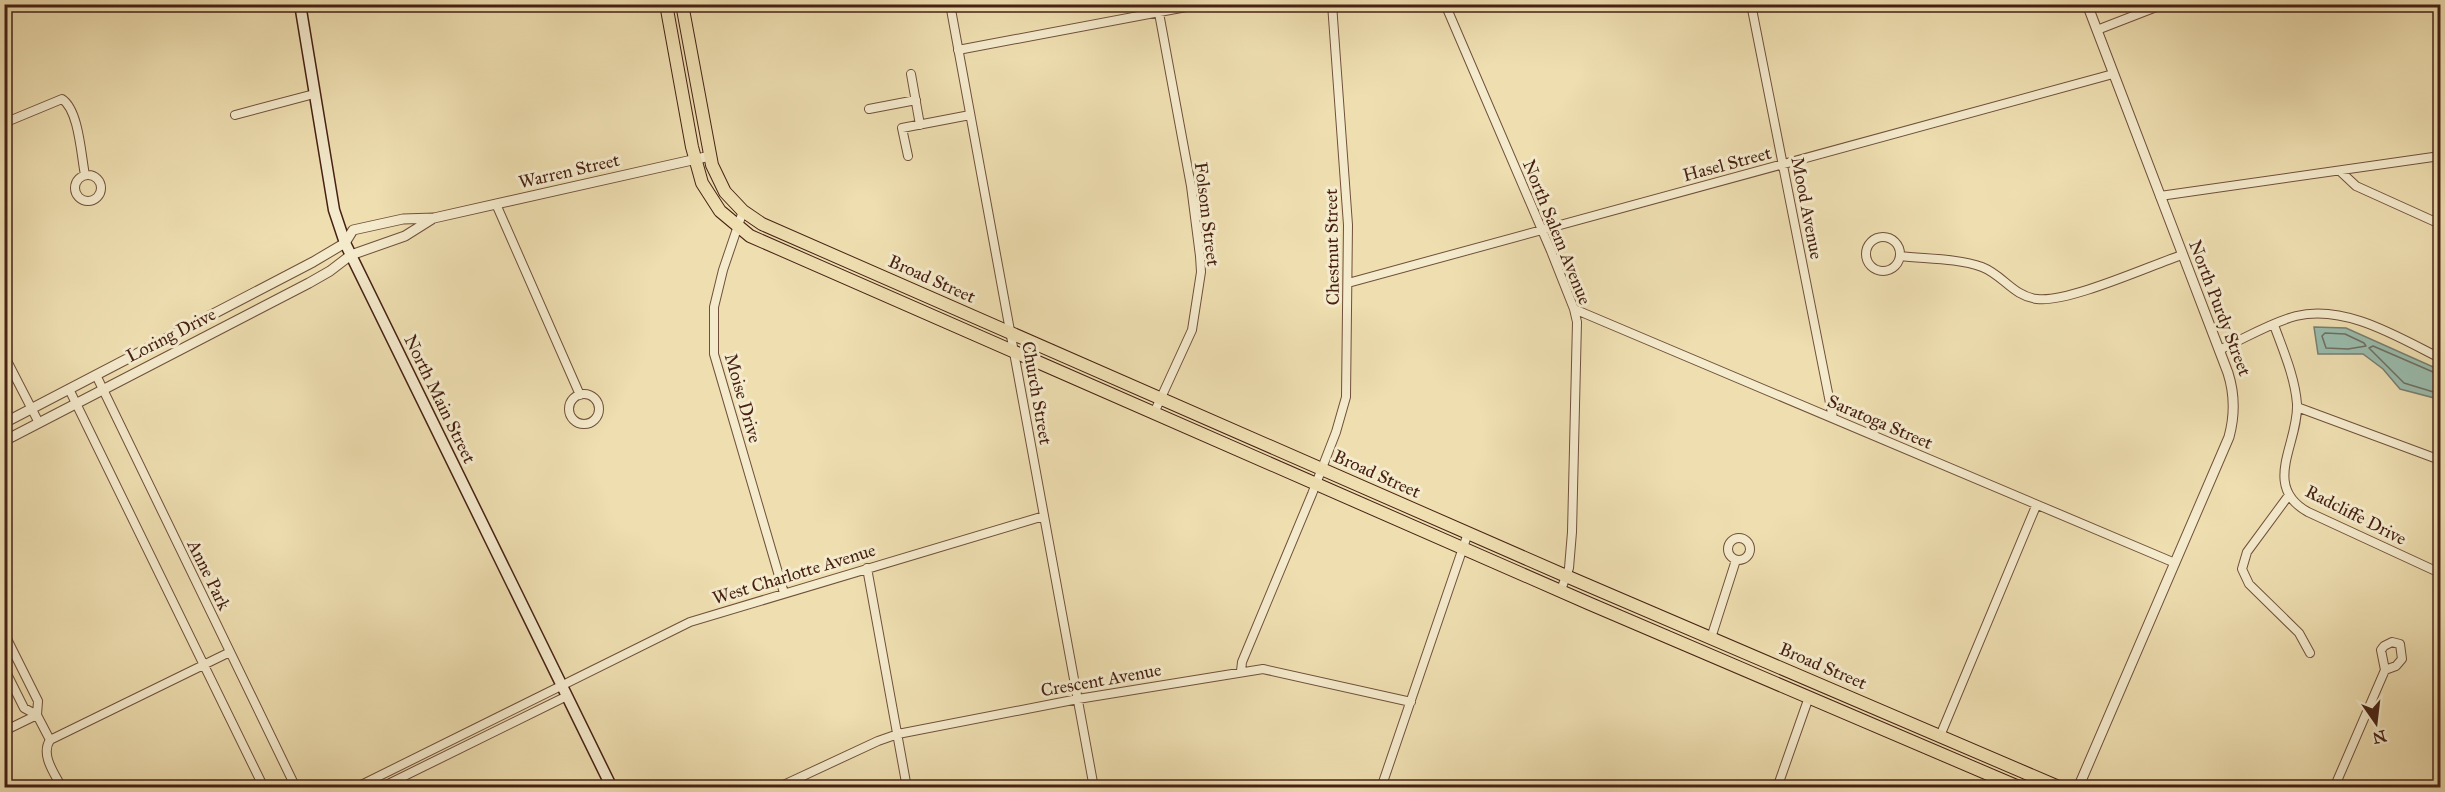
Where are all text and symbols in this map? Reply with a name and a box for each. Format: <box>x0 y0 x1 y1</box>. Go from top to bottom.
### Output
street label: Hasel Street <box>1680 141 1774 186</box>
street label: Warren Street <box>516 149 622 193</box>
street label: Mood Avenue <box>1786 155 1828 261</box>
street label: North Salem Avenue <box>1518 156 1596 308</box>
street label: Folsom Street <box>1190 161 1224 268</box>
street label: Chestnut Street <box>1320 188 1344 306</box>
street label: North Purdy Street <box>2184 237 2256 380</box>
street label: Broad Street <box>885 250 979 308</box>
street label: Loring Drive <box>122 303 220 368</box>
street label: North Main Street <box>399 331 481 468</box>
street label: Church Street <box>1017 340 1057 447</box>
street label: Moise Drive <box>720 351 766 445</box>
street label: Saratoga Street <box>1824 390 1937 455</box>
street label: Broad Street <box>1330 445 1424 503</box>
street label: Radcliffe Drive <box>2302 480 2410 550</box>
street label: Anne Park <box>182 535 236 614</box>
street label: West Charlotte Avenue <box>710 539 878 609</box>
street label: Broad Street <box>1776 638 1871 695</box>
street label: Crescent Avenue <box>1039 659 1163 701</box>
north arrow <box>2346 693 2406 753</box>
text: N <box>2370 726 2388 748</box>

